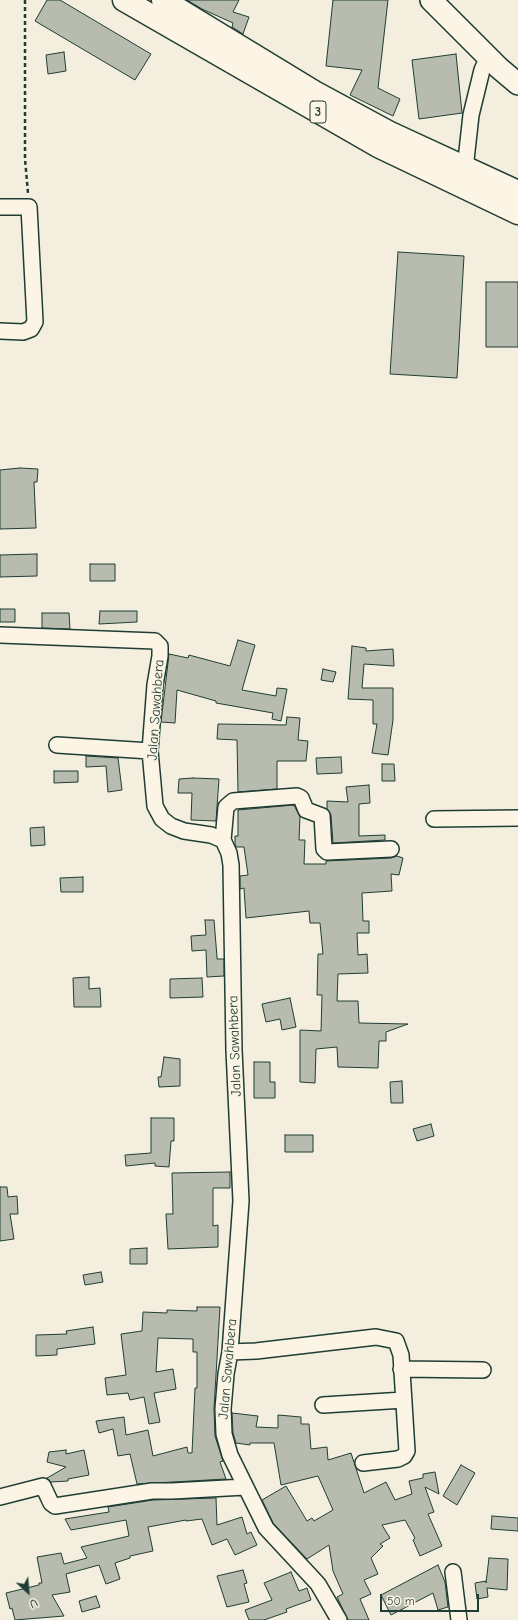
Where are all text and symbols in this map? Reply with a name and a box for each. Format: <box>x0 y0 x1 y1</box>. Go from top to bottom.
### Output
road number: 3 <box>310 101 326 123</box>
street label: Jalan Sawahbera <box>144 659 168 761</box>
street label: Jalan Sawahbera <box>225 995 245 1097</box>
street label: Jalan Sawahbera <box>215 1318 241 1420</box>
north arrow <box>8 1572 48 1612</box>
scale bar <box>382 1586 481 1612</box>
text: 50 m <box>387 1594 415 1608</box>
text: U <box>27 1596 40 1611</box>

